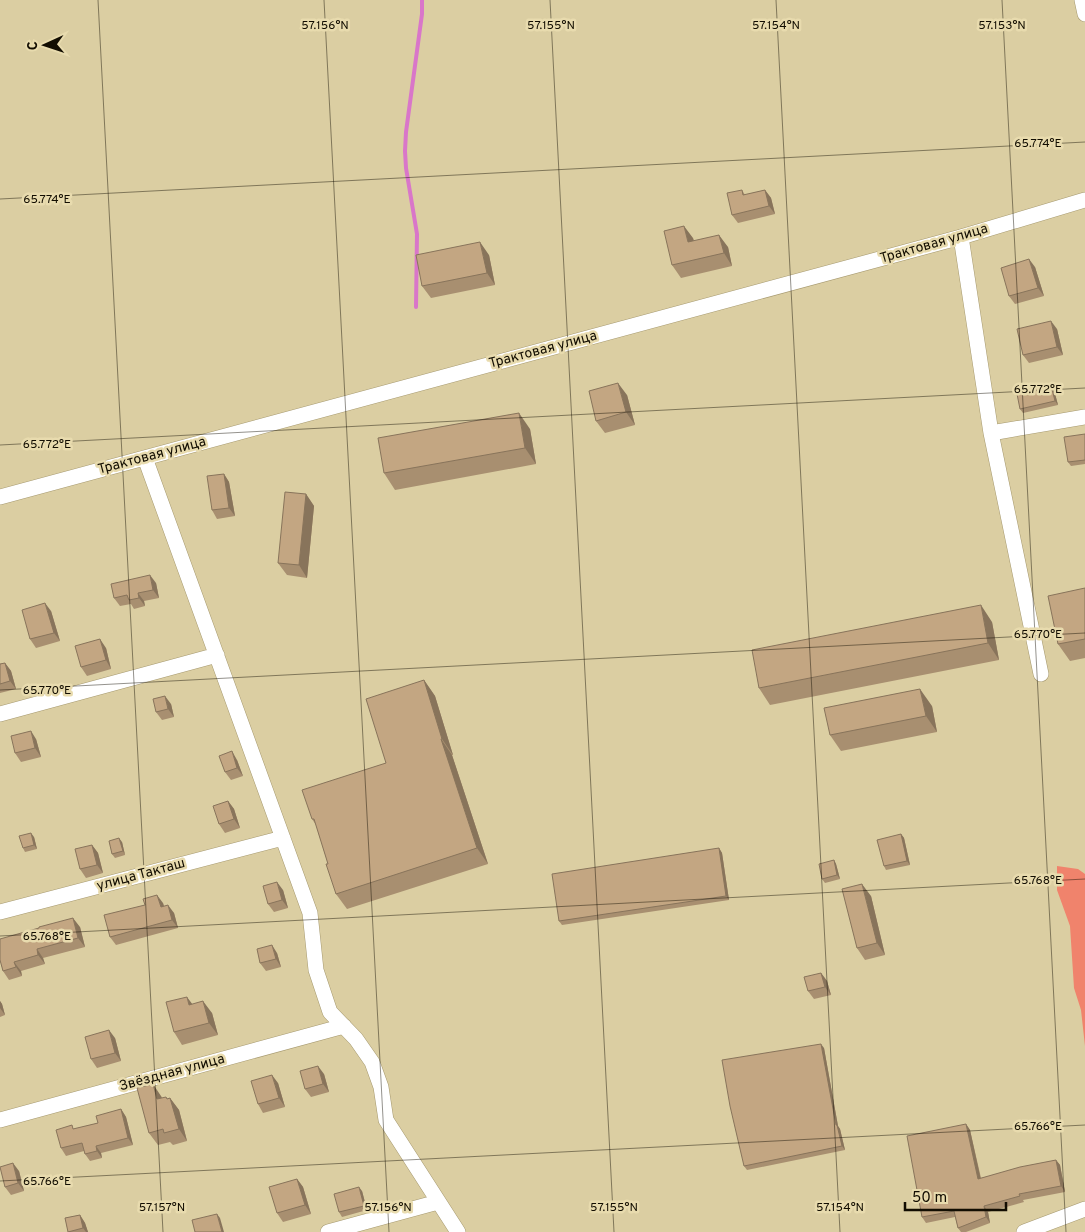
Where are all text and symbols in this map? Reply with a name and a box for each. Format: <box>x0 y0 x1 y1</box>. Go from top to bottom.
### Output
text: 57.156°N <box>301 18 349 34</box>
text: 57.155°N <box>527 18 575 34</box>
text: 57.154°N <box>752 18 800 34</box>
text: 57.153°N <box>978 18 1026 34</box>
north arrow <box>20 20 70 70</box>
text: С <box>25 41 42 51</box>
text: 65.774°E <box>1014 136 1062 152</box>
text: 65.774°E <box>23 192 71 208</box>
street label: Трактовая улица <box>878 220 990 268</box>
street label: Трактовая улица <box>487 327 599 373</box>
text: 65.772°E <box>1014 382 1062 398</box>
street label: Трактовая улица <box>96 433 208 479</box>
text: 65.772°E <box>23 437 71 453</box>
text: 65.770°E <box>1014 627 1062 643</box>
text: 65.770°E <box>23 683 71 699</box>
street label: улица Такташ <box>95 855 187 895</box>
text: 65.768°E <box>1014 873 1062 889</box>
text: 65.768°E <box>23 929 71 945</box>
street label: Звёздная улица <box>117 1051 227 1095</box>
text: 65.766°E <box>1014 1119 1062 1135</box>
text: 65.766°E <box>23 1174 71 1190</box>
scale bar <box>905 1180 1006 1212</box>
text: 50 m <box>912 1189 947 1208</box>
text: 57.157°N <box>139 1200 185 1216</box>
text: 57.156°N <box>364 1200 412 1216</box>
text: 57.155°N <box>590 1200 638 1216</box>
text: 57.154°N <box>816 1200 864 1216</box>

